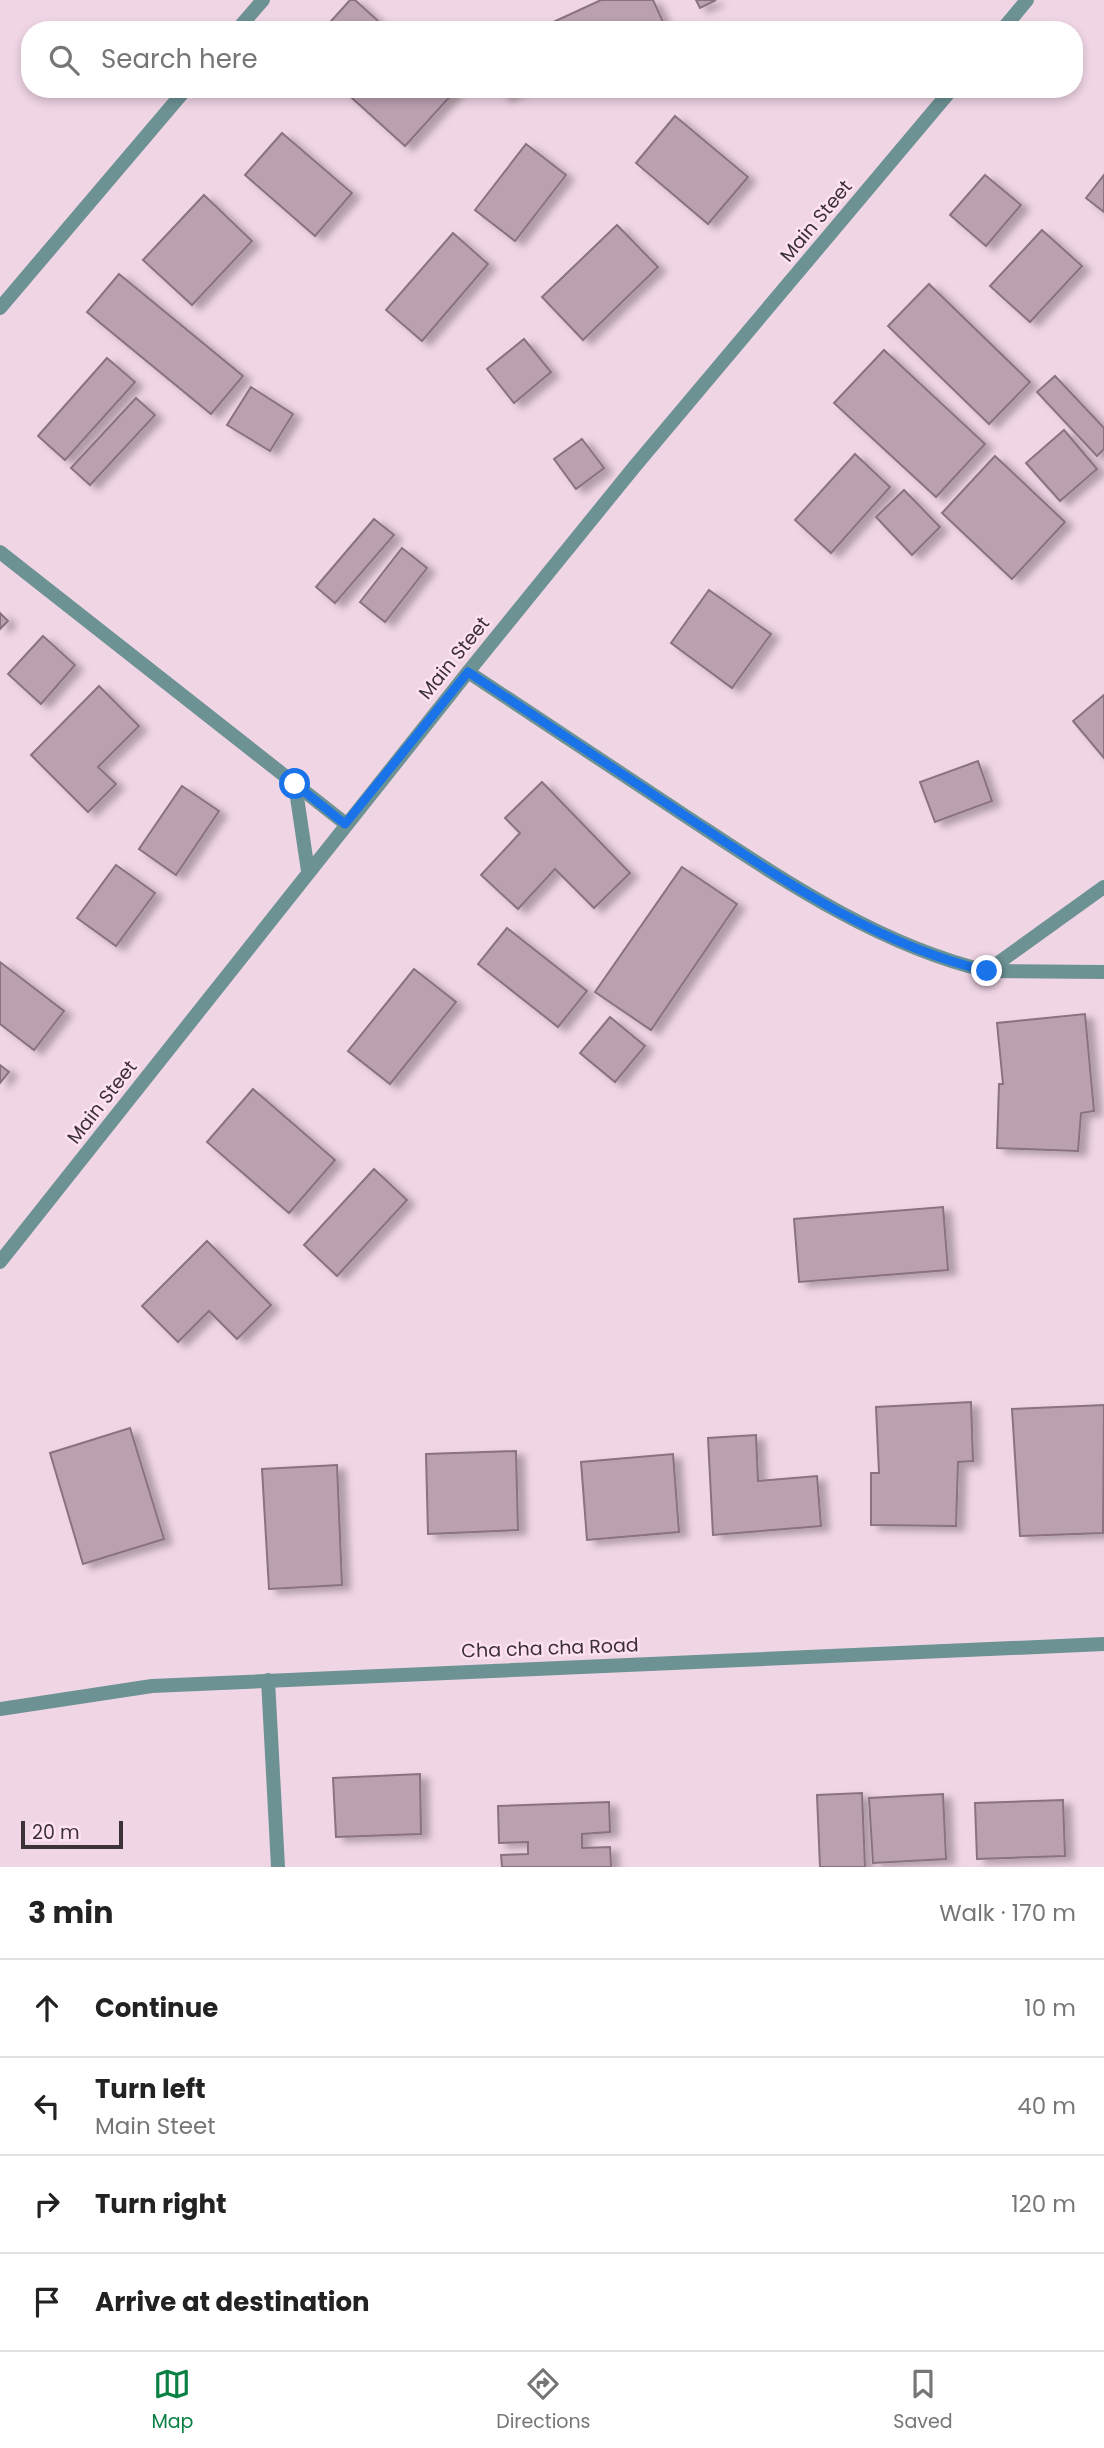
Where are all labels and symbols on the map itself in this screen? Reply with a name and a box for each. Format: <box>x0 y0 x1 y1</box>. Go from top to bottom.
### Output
street label: Main Steet <box>774 174 858 268</box>
street label: Main Steet <box>412 611 496 705</box>
route start <box>279 768 310 799</box>
route end <box>971 955 1002 986</box>
street label: Main Steet <box>61 1054 143 1150</box>
street label: Cha cha cha Road <box>461 1631 639 1665</box>
scale bar <box>21 1818 122 1850</box>

